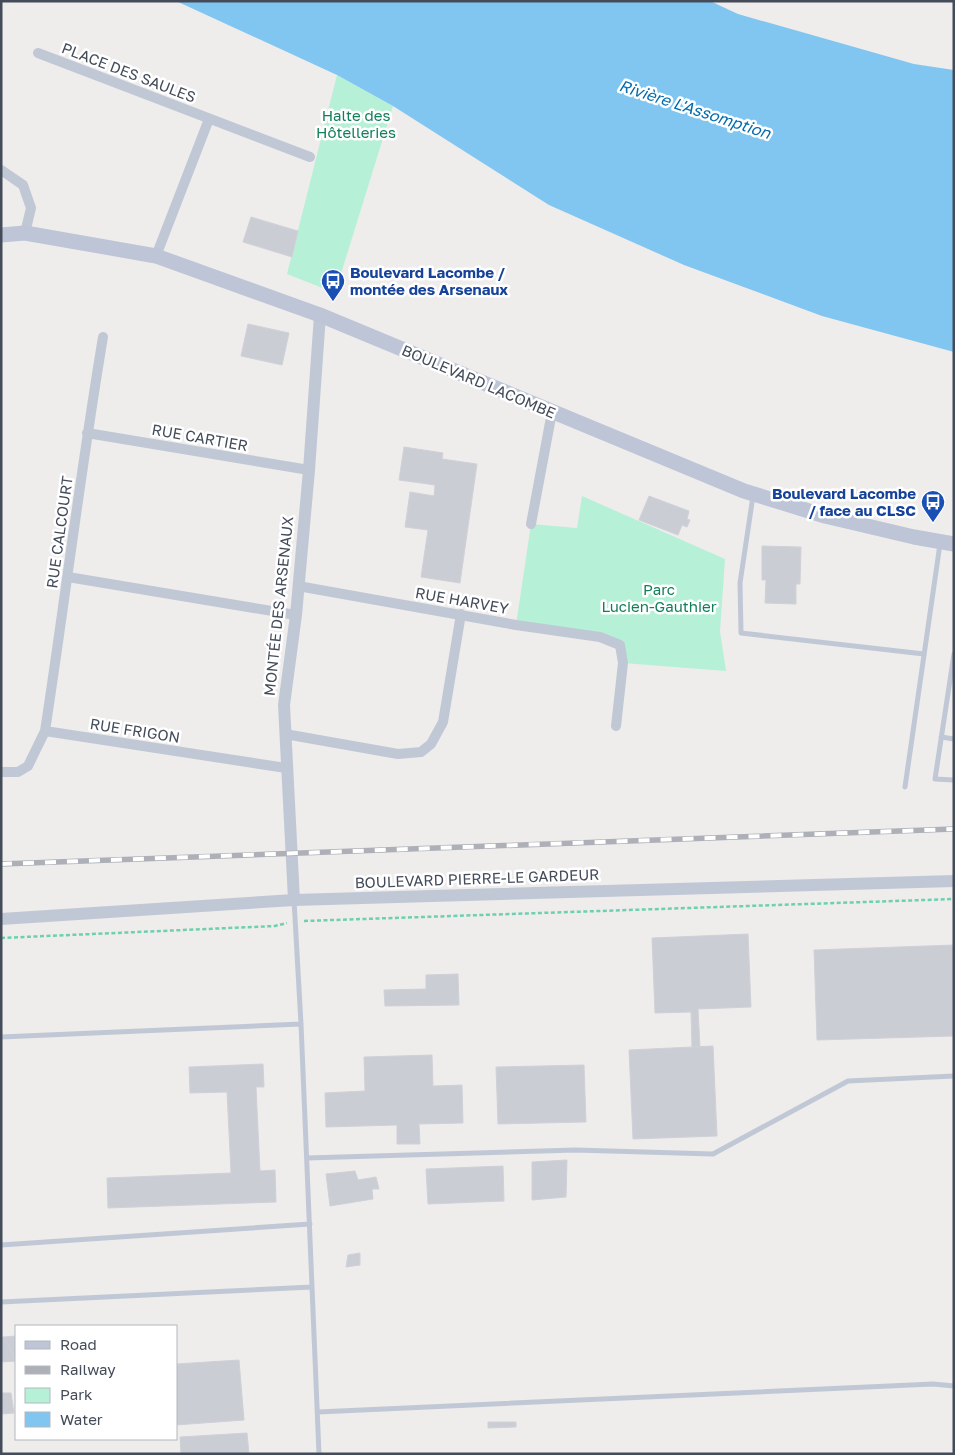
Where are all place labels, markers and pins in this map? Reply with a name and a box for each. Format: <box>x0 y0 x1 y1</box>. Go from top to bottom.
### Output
place label: Boulevard Lacombe / montée des Arsenaux <box>350 263 508 298</box>
bus stop icon: Boulevard Lacombe / montée des Arsenaux <box>320 268 346 302</box>
place label: Boulevard Lacombe / face au CLSC <box>772 484 916 519</box>
bus stop icon: Boulevard Lacombe / face au CLSC <box>920 489 946 523</box>

